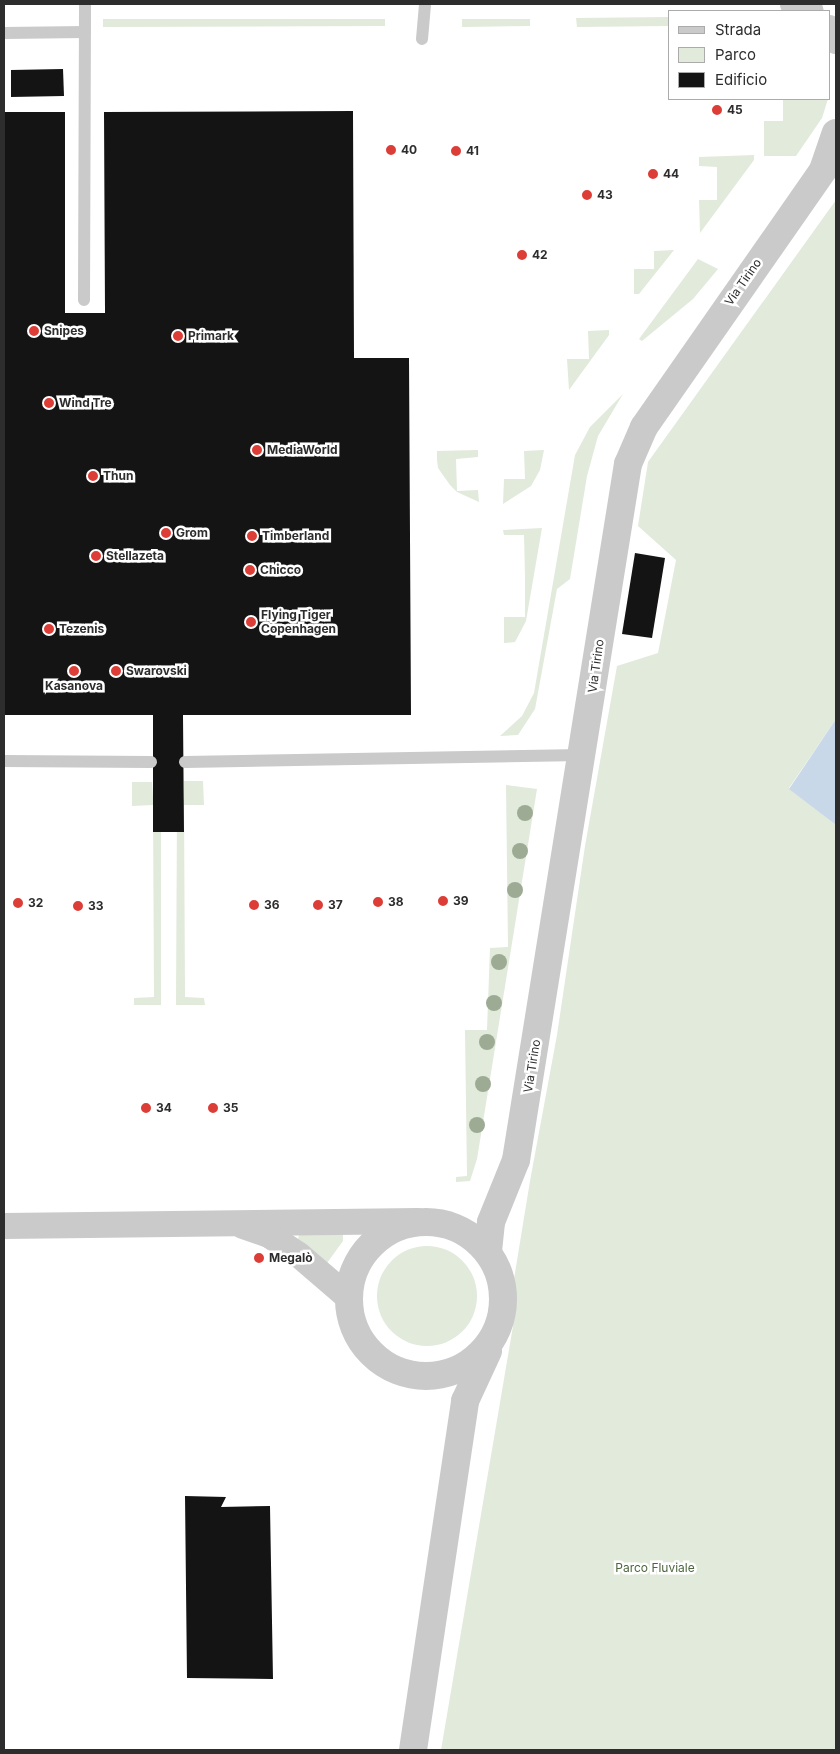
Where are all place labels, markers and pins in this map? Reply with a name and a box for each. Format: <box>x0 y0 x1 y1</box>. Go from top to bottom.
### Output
place label: 45 <box>727 103 743 117</box>
marker: 45 <box>711 104 723 116</box>
place label: 40 <box>401 143 417 157</box>
marker: 40 <box>385 144 397 156</box>
place label: 41 <box>466 144 479 158</box>
marker: 41 <box>450 145 462 157</box>
place label: 44 <box>663 167 679 181</box>
marker: 44 <box>647 168 659 180</box>
place label: 43 <box>597 188 613 202</box>
marker: 43 <box>581 189 593 201</box>
place label: 42 <box>532 248 548 262</box>
marker: 42 <box>516 249 528 261</box>
place label: Snipes <box>44 324 84 338</box>
marker: Snipes <box>28 325 40 337</box>
place label: Primark <box>188 329 234 343</box>
marker: Primark <box>172 330 184 342</box>
place label: Wind Tre <box>59 396 112 410</box>
marker: Wind Tre <box>43 397 55 409</box>
place label: MediaWorld <box>267 443 338 457</box>
marker: MediaWorld <box>251 444 263 456</box>
place label: Thun <box>103 469 133 483</box>
marker: Thun <box>87 470 99 482</box>
place label: Grom <box>176 526 208 540</box>
marker: Grom <box>160 527 172 539</box>
place label: Timberland <box>262 529 329 543</box>
marker: Timberland <box>246 530 258 542</box>
place label: Stellazeta <box>106 549 164 563</box>
marker: Stellazeta <box>90 550 102 562</box>
place label: Chicco <box>260 563 301 577</box>
marker: Chicco <box>244 564 256 576</box>
place label: Flying Tiger Copenhagen <box>261 608 336 636</box>
marker: Flying Tiger Copenhagen <box>245 616 257 628</box>
place label: Tezenis <box>59 622 104 636</box>
marker: Tezenis <box>43 623 55 635</box>
place label: Swarovski <box>126 664 187 678</box>
marker: Kasanova <box>68 665 80 677</box>
marker: Swarovski <box>110 665 122 677</box>
place label: Kasanova <box>45 679 103 693</box>
place label: 39 <box>453 894 469 908</box>
place label: 38 <box>388 895 404 909</box>
marker: 39 <box>437 895 449 907</box>
place label: 32 <box>28 896 43 910</box>
marker: 38 <box>372 896 384 908</box>
marker: 32 <box>12 897 24 909</box>
place label: 36 <box>264 898 280 912</box>
place label: 37 <box>328 898 343 912</box>
place label: 33 <box>88 899 103 913</box>
marker: 36 <box>248 899 260 911</box>
marker: 37 <box>312 899 324 911</box>
marker: 33 <box>72 900 84 912</box>
place label: 34 <box>156 1101 172 1115</box>
place label: 35 <box>223 1101 238 1115</box>
marker: 34 <box>140 1102 152 1114</box>
marker: 35 <box>207 1102 219 1114</box>
place label: Megalò <box>269 1251 312 1265</box>
marker: Megalò <box>253 1252 265 1264</box>

